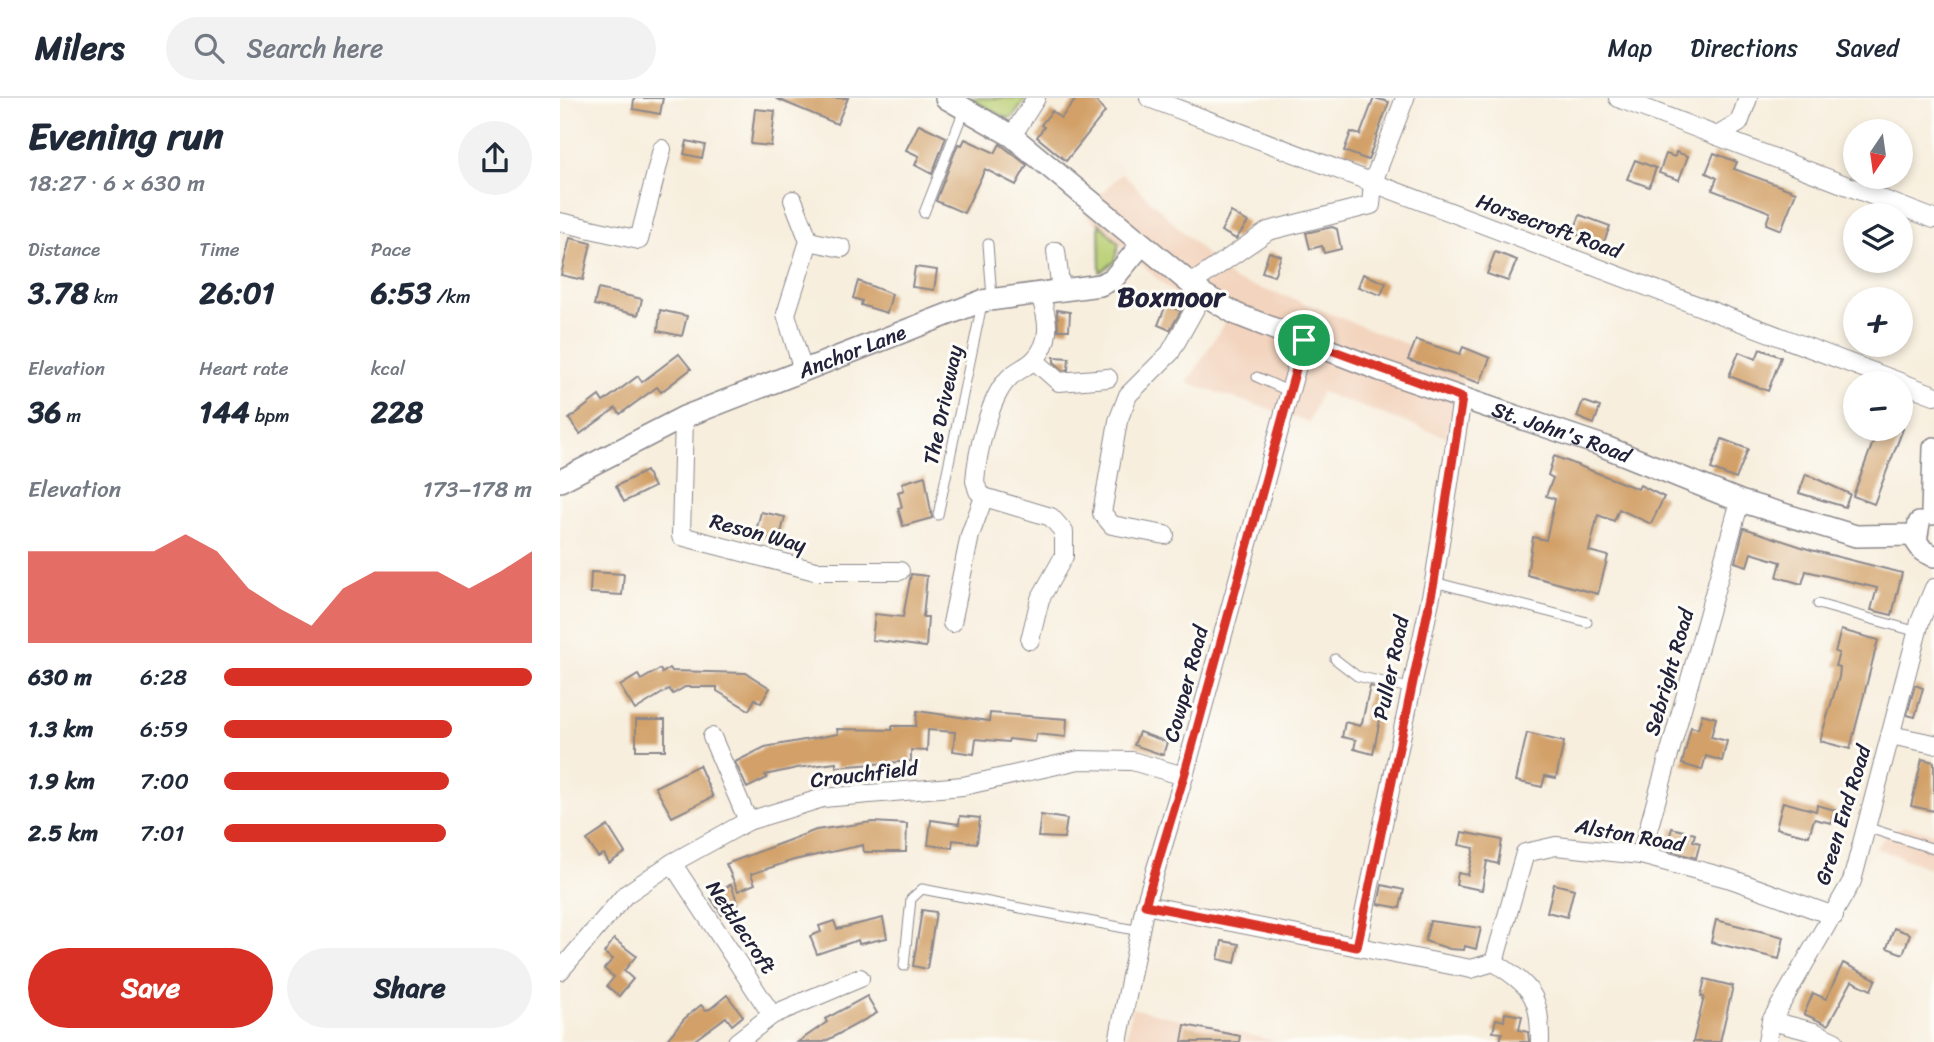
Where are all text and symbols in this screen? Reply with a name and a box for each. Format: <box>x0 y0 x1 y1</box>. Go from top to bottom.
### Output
search box <box>166 17 656 80</box>
text: Milers <box>35 19 124 77</box>
text: Search here <box>246 25 383 71</box>
text: Map <box>1608 27 1652 69</box>
text: Directions <box>1690 27 1798 69</box>
text: Saved <box>1836 27 1899 69</box>
icon: search <box>190 29 228 67</box>
text: Evening run <box>28 103 224 170</box>
north arrow <box>1843 119 1913 189</box>
map controls <box>1843 119 1913 441</box>
button: share <box>458 121 532 195</box>
text: 18:27 · 6 × 630 m <box>28 163 205 204</box>
street label: Horsecroft Road <box>1471 182 1629 271</box>
button: layers <box>1843 203 1913 273</box>
text: Distance <box>28 233 100 266</box>
text: Time <box>199 233 240 266</box>
text: Pace <box>371 233 411 266</box>
text: 3.78 <box>28 266 89 320</box>
text: 26:01 <box>199 266 275 320</box>
text: 6:53 <box>371 266 432 320</box>
district label: Boxmoor <box>1117 272 1227 321</box>
text: km <box>89 280 118 313</box>
text: /km <box>432 280 471 313</box>
button: + <box>1843 287 1913 357</box>
pin <box>1274 310 1334 370</box>
street label: Anchor Lane <box>792 313 912 390</box>
icon: arrive <box>1285 321 1323 359</box>
street label: The Driveway <box>912 341 974 468</box>
text: Elevation <box>28 352 105 385</box>
text: Heart rate <box>199 352 289 385</box>
text: kcal <box>371 352 405 385</box>
button: − <box>1843 371 1913 441</box>
text: 36 <box>28 385 62 439</box>
text: 144 <box>199 385 250 439</box>
text: 228 <box>371 385 423 439</box>
street label: St. John's Road <box>1487 390 1639 475</box>
text: m <box>62 399 81 432</box>
text: bpm <box>250 399 290 432</box>
text: Elevation <box>28 469 121 510</box>
text: 173–178 m <box>423 469 532 510</box>
street label: Reson Way <box>706 502 811 564</box>
street label: Sebright Road <box>1633 602 1706 740</box>
street label: Puller Road <box>1361 611 1421 724</box>
street label: Cowper Road <box>1152 620 1220 746</box>
text: 630 m <box>28 657 92 698</box>
text: 6:28 <box>140 657 187 698</box>
text: 1.3 km <box>28 709 93 750</box>
text: 6:59 <box>140 709 188 750</box>
street label: Green End Road <box>1804 738 1883 890</box>
street label: Crouchfield <box>808 748 922 799</box>
text: 1.9 km <box>28 761 95 802</box>
text: 7:00 <box>140 761 189 802</box>
street label: Alston Road <box>1571 807 1690 864</box>
text: 2.5 km <box>28 813 98 854</box>
text: 7:01 <box>140 813 184 854</box>
street label: Nettlecroft <box>695 872 787 982</box>
button: Save <box>28 948 273 1028</box>
button: Share <box>287 948 532 1028</box>

